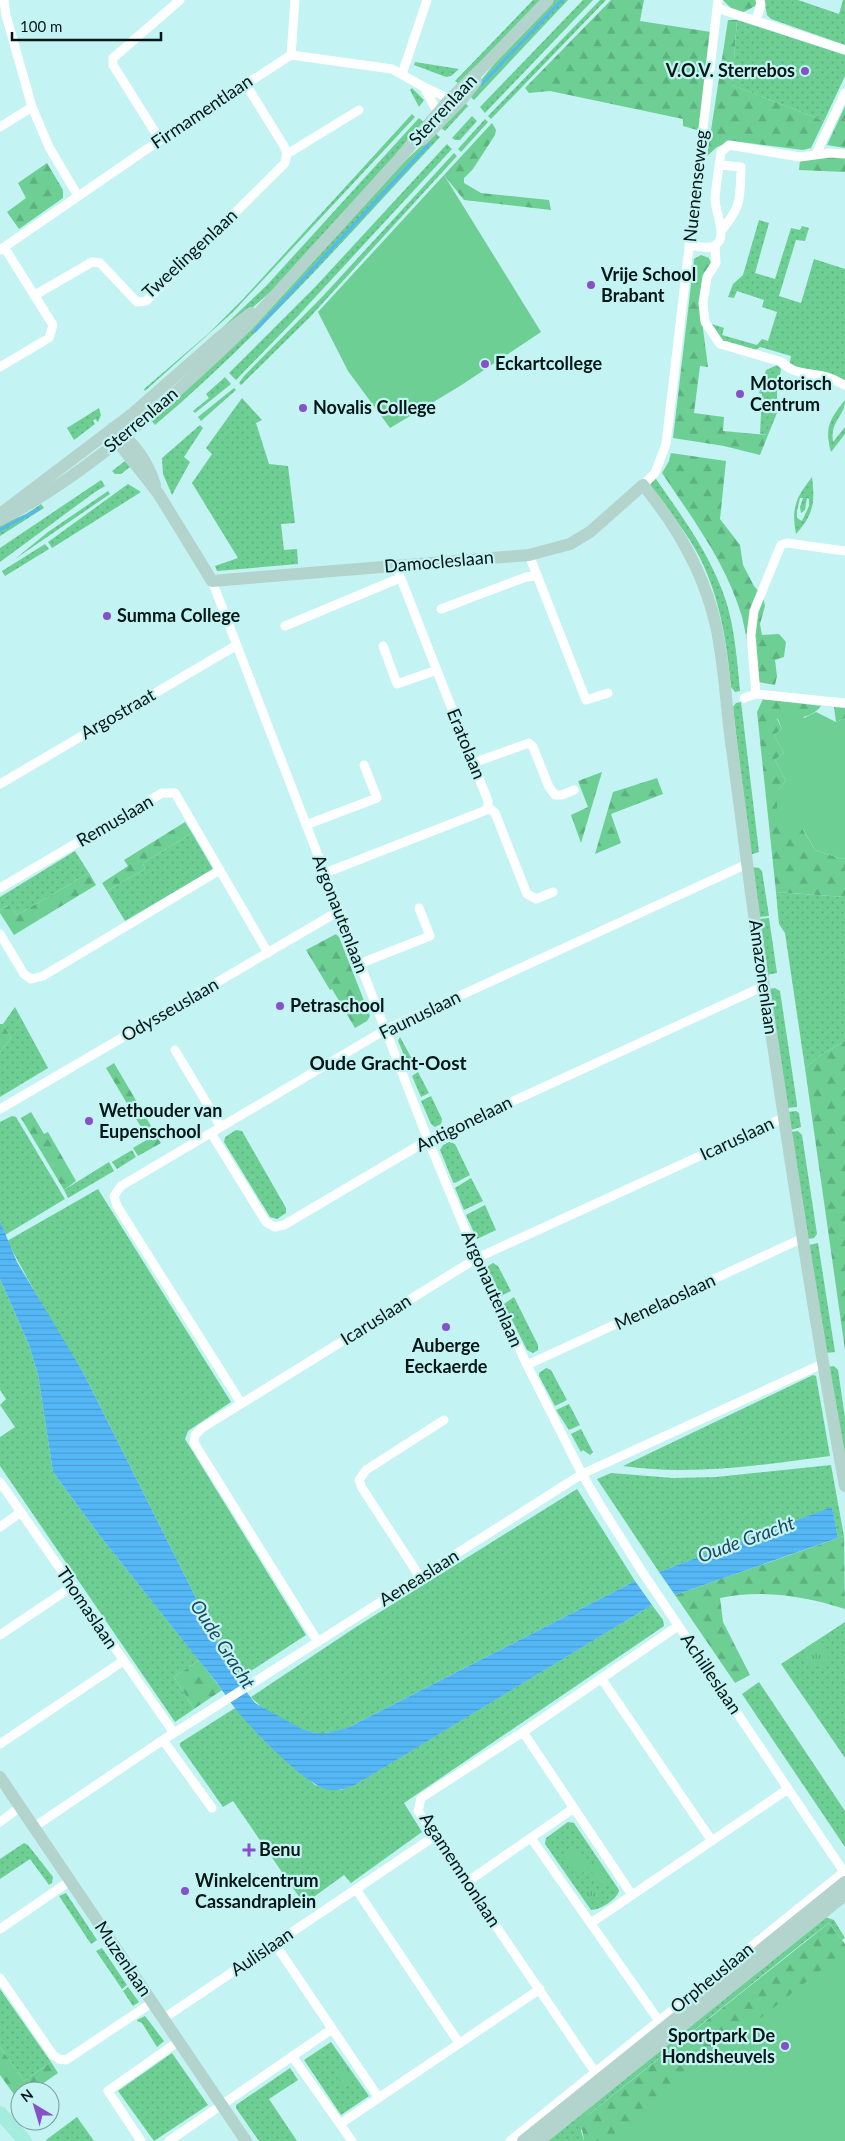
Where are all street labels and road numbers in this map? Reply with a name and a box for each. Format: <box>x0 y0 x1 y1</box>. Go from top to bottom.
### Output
street label: Firmamentlaan <box>147 69 256 153</box>
street label: Sterrenlaan <box>404 69 481 150</box>
street label: Nuenenseweg <box>678 129 712 243</box>
street label: Tweelingenlaan <box>137 204 241 303</box>
street label: Sterrenlaan <box>99 382 182 457</box>
street label: Damocleslaan <box>383 545 495 577</box>
street label: Argostraat <box>76 683 159 743</box>
street label: Eratolaan <box>443 705 491 782</box>
street label: Remuslaan <box>72 789 157 851</box>
street label: Argonautenlaan <box>308 851 374 976</box>
street label: Amazonenlaan <box>745 918 783 1036</box>
street label: Odysseuslaan <box>117 972 222 1046</box>
street label: Faunuslaan <box>375 985 464 1043</box>
street label: Antigonelaan <box>412 1090 515 1156</box>
street label: Icaruslaan <box>696 1111 777 1165</box>
street label: Argonautenlaan <box>457 1227 528 1350</box>
street label: Menelaoslaan <box>611 1268 719 1334</box>
street label: Icaruslaan <box>336 1289 415 1349</box>
street label: Aeneaslaan <box>375 1544 462 1610</box>
street label: Thomaslaan <box>52 1562 123 1653</box>
street label: Achilleslaan <box>677 1629 747 1718</box>
street label: Agamemnonlaan <box>416 1808 506 1931</box>
street label: Muzenlaan <box>91 1917 157 2000</box>
street label: Aulislaan <box>226 1922 297 1980</box>
street label: Orpheuslaan <box>665 1937 757 2017</box>

